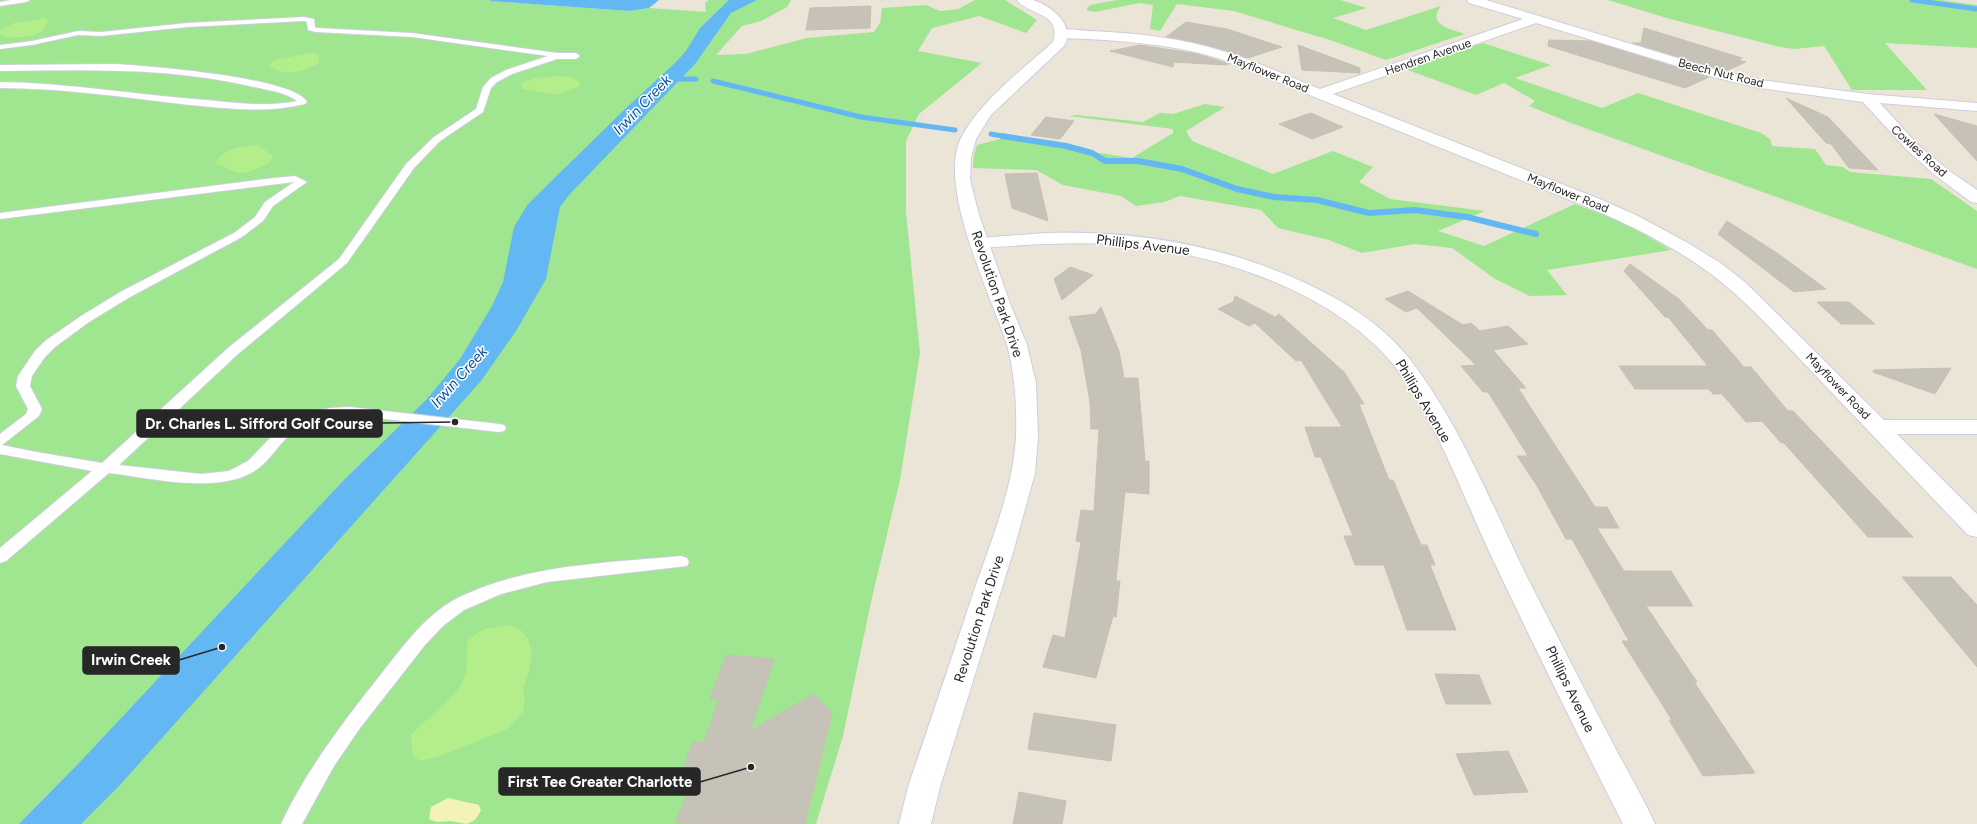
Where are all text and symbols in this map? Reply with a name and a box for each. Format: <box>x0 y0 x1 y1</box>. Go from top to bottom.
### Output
street label: Hendren Avenue <box>1383 36 1473 78</box>
street label: Mayflower Road <box>1225 50 1311 96</box>
street label: Beech Nut Road <box>1677 56 1765 90</box>
water label: Irwin Creek <box>609 71 675 139</box>
street label: Cowles Road <box>1888 122 1950 180</box>
street label: Mayflower Road <box>1525 170 1611 216</box>
street label: Revolution Park Drive <box>967 228 1027 360</box>
street label: Phillips Avenue <box>1095 231 1191 259</box>
water label: Irwin Creek <box>427 342 492 411</box>
street label: Mayflower Road <box>1803 350 1873 422</box>
street label: Phillips Avenue <box>1391 356 1455 446</box>
callout: Dr. Charles L. Sifford Golf Course <box>137 410 382 437</box>
text: Dr. Charles L. Sifford Golf Course <box>145 415 374 433</box>
street label: Revolution Park Drive <box>950 553 1008 685</box>
street label: Phillips Avenue <box>1542 643 1598 735</box>
callout: Irwin Creek <box>83 647 179 674</box>
text: Irwin Creek <box>91 651 171 669</box>
callout: First Tee Greater Charlotte <box>499 768 700 795</box>
text: First Tee Greater Charlotte <box>508 773 693 791</box>

